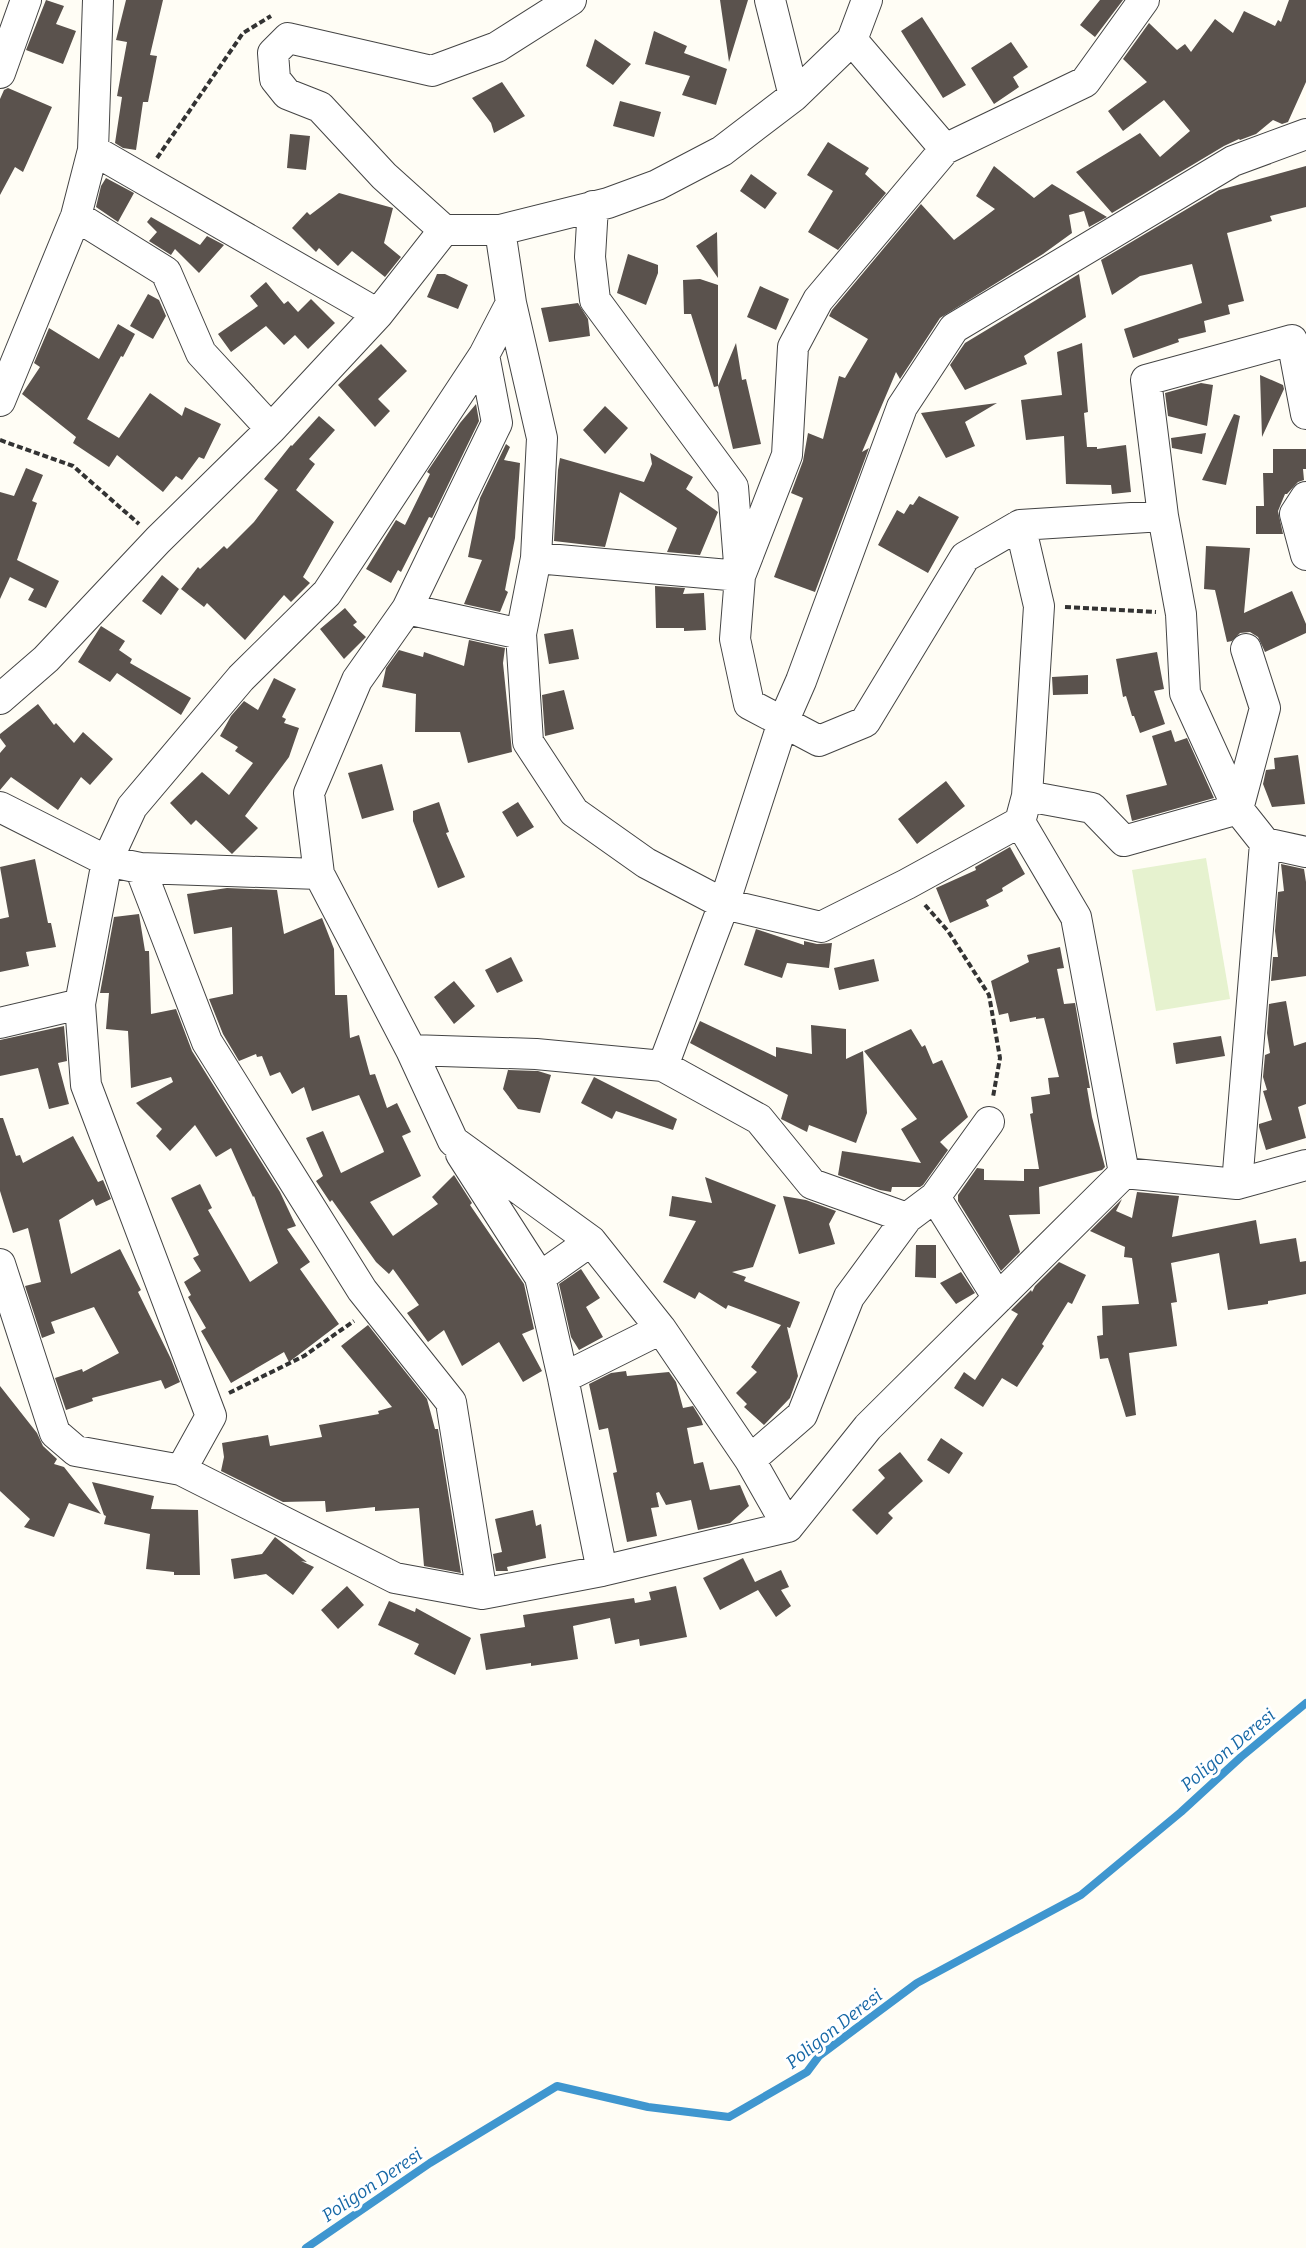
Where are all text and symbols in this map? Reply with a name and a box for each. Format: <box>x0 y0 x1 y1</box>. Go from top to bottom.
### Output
water label: Poligon Deresi <box>1176 1704 1280 1796</box>
water label: Poligon Deresi <box>781 1985 887 2073</box>
water label: Poligon Deresi <box>318 2143 426 2227</box>

